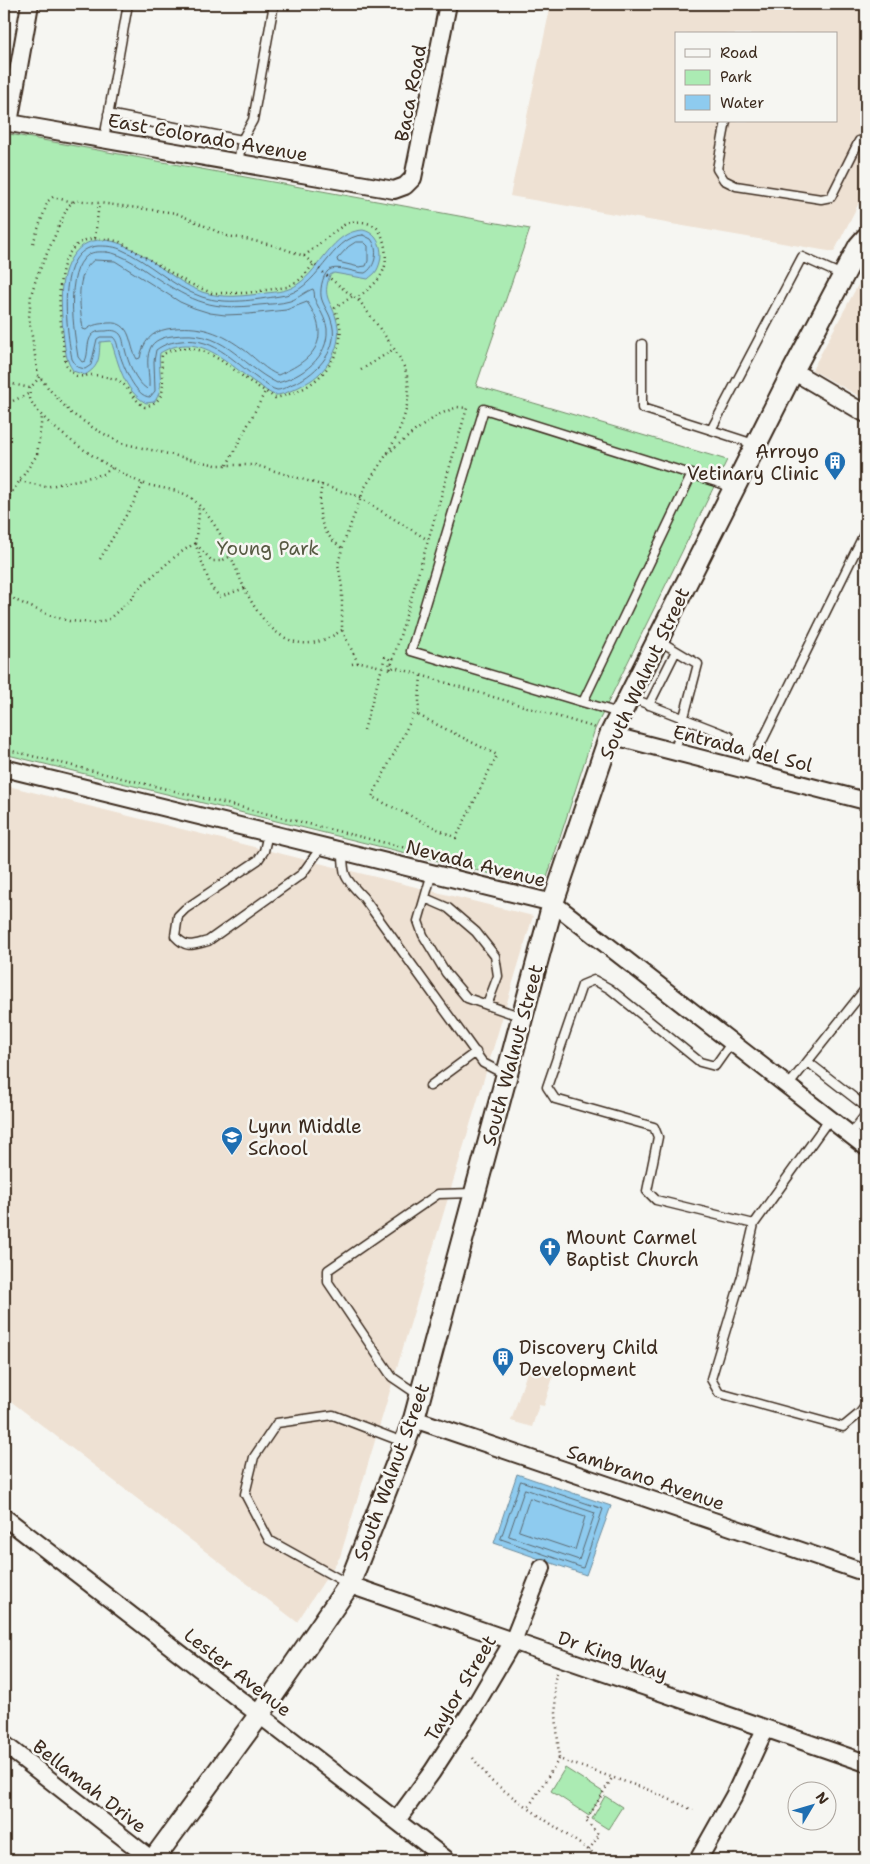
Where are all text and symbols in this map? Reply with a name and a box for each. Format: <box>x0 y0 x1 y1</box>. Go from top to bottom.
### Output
legend <box>675 32 838 122</box>
street label: Baca Road <box>389 43 432 144</box>
text: Road <box>720 43 758 63</box>
text: Park <box>720 67 752 87</box>
text: Water <box>720 93 764 113</box>
street label: East Colorado Avenue <box>106 108 310 167</box>
place label: Arroyo Vetinary Clinic <box>687 439 819 486</box>
building icon: Arroyo Vetinary Clinic <box>823 450 847 481</box>
park label: Young Park <box>217 536 319 561</box>
street label: South Walnut Street <box>594 583 695 763</box>
street label: Entrada del Sol <box>671 719 815 778</box>
street label: Nevada Avenue <box>403 834 549 893</box>
street label: South Walnut Street <box>476 962 549 1149</box>
place label: Lynn Middle School <box>248 1114 362 1161</box>
school or university icon: Lynn Middle School <box>220 1125 244 1156</box>
place label: Mount Carmel Baptist Church <box>566 1225 699 1272</box>
church icon: Mount Carmel Baptist Church <box>538 1236 562 1267</box>
place label: Discovery Child Development <box>519 1335 658 1382</box>
building icon: Discovery Child Development <box>491 1346 515 1377</box>
street label: South Walnut Street <box>348 1380 435 1564</box>
street label: Sambrano Avenue <box>563 1439 728 1516</box>
street label: Lester Avenue <box>179 1622 297 1722</box>
street label: Dr King Way <box>555 1625 671 1686</box>
street label: Taylor Street <box>419 1630 502 1746</box>
street label: Bellamah Drive <box>28 1734 152 1839</box>
north arrow <box>788 1782 838 1832</box>
text: N <box>812 1788 833 1808</box>

